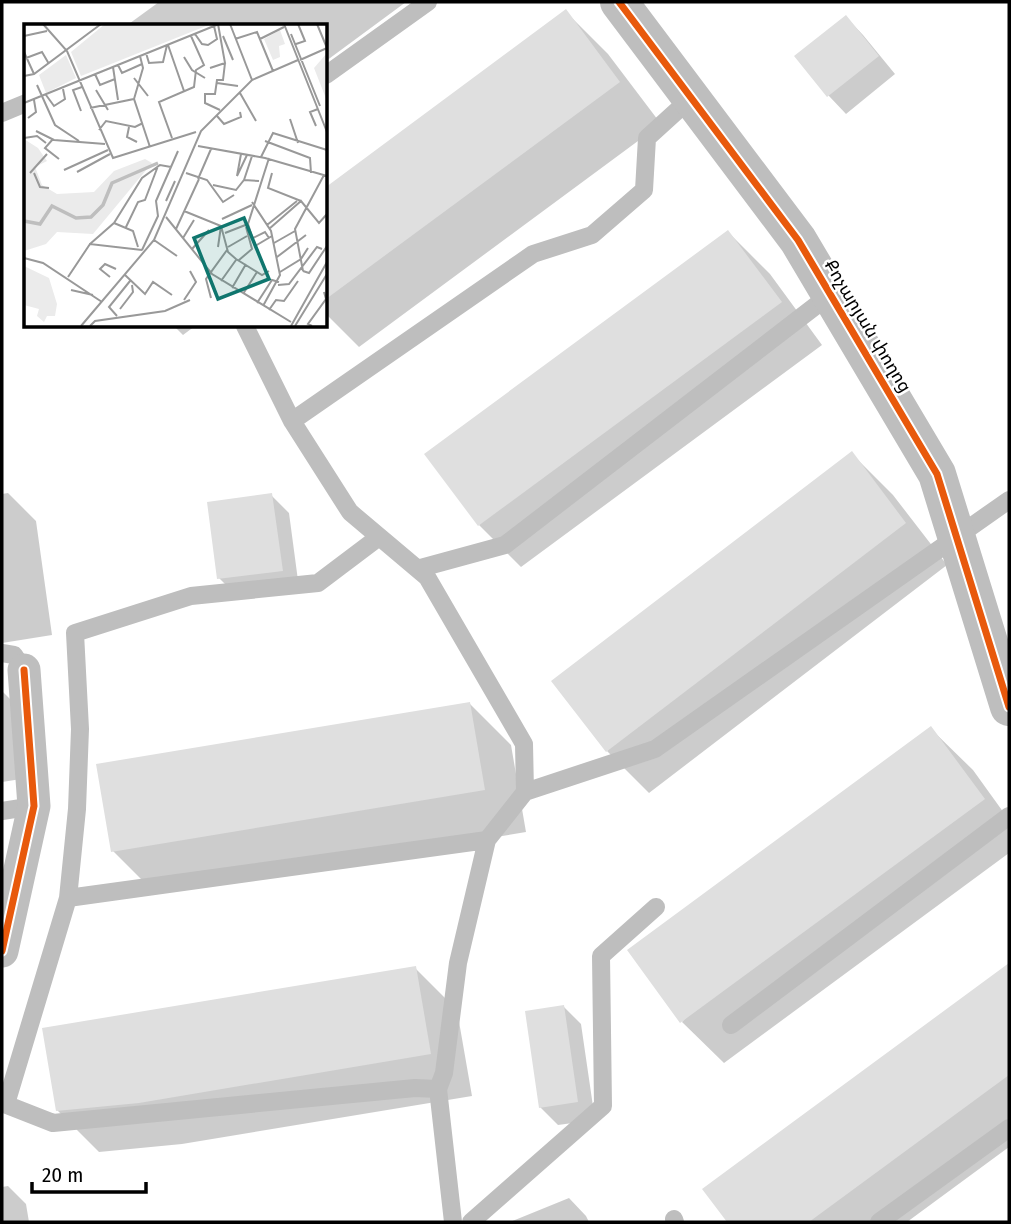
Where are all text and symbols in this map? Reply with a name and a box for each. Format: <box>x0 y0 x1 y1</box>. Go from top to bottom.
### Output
inset map <box>24 24 327 327</box>
street label: Քոչարյան փողոց <box>820 256 916 396</box>
scale bar <box>32 1150 145 1194</box>
text: 20 m <box>42 1162 83 1188</box>

